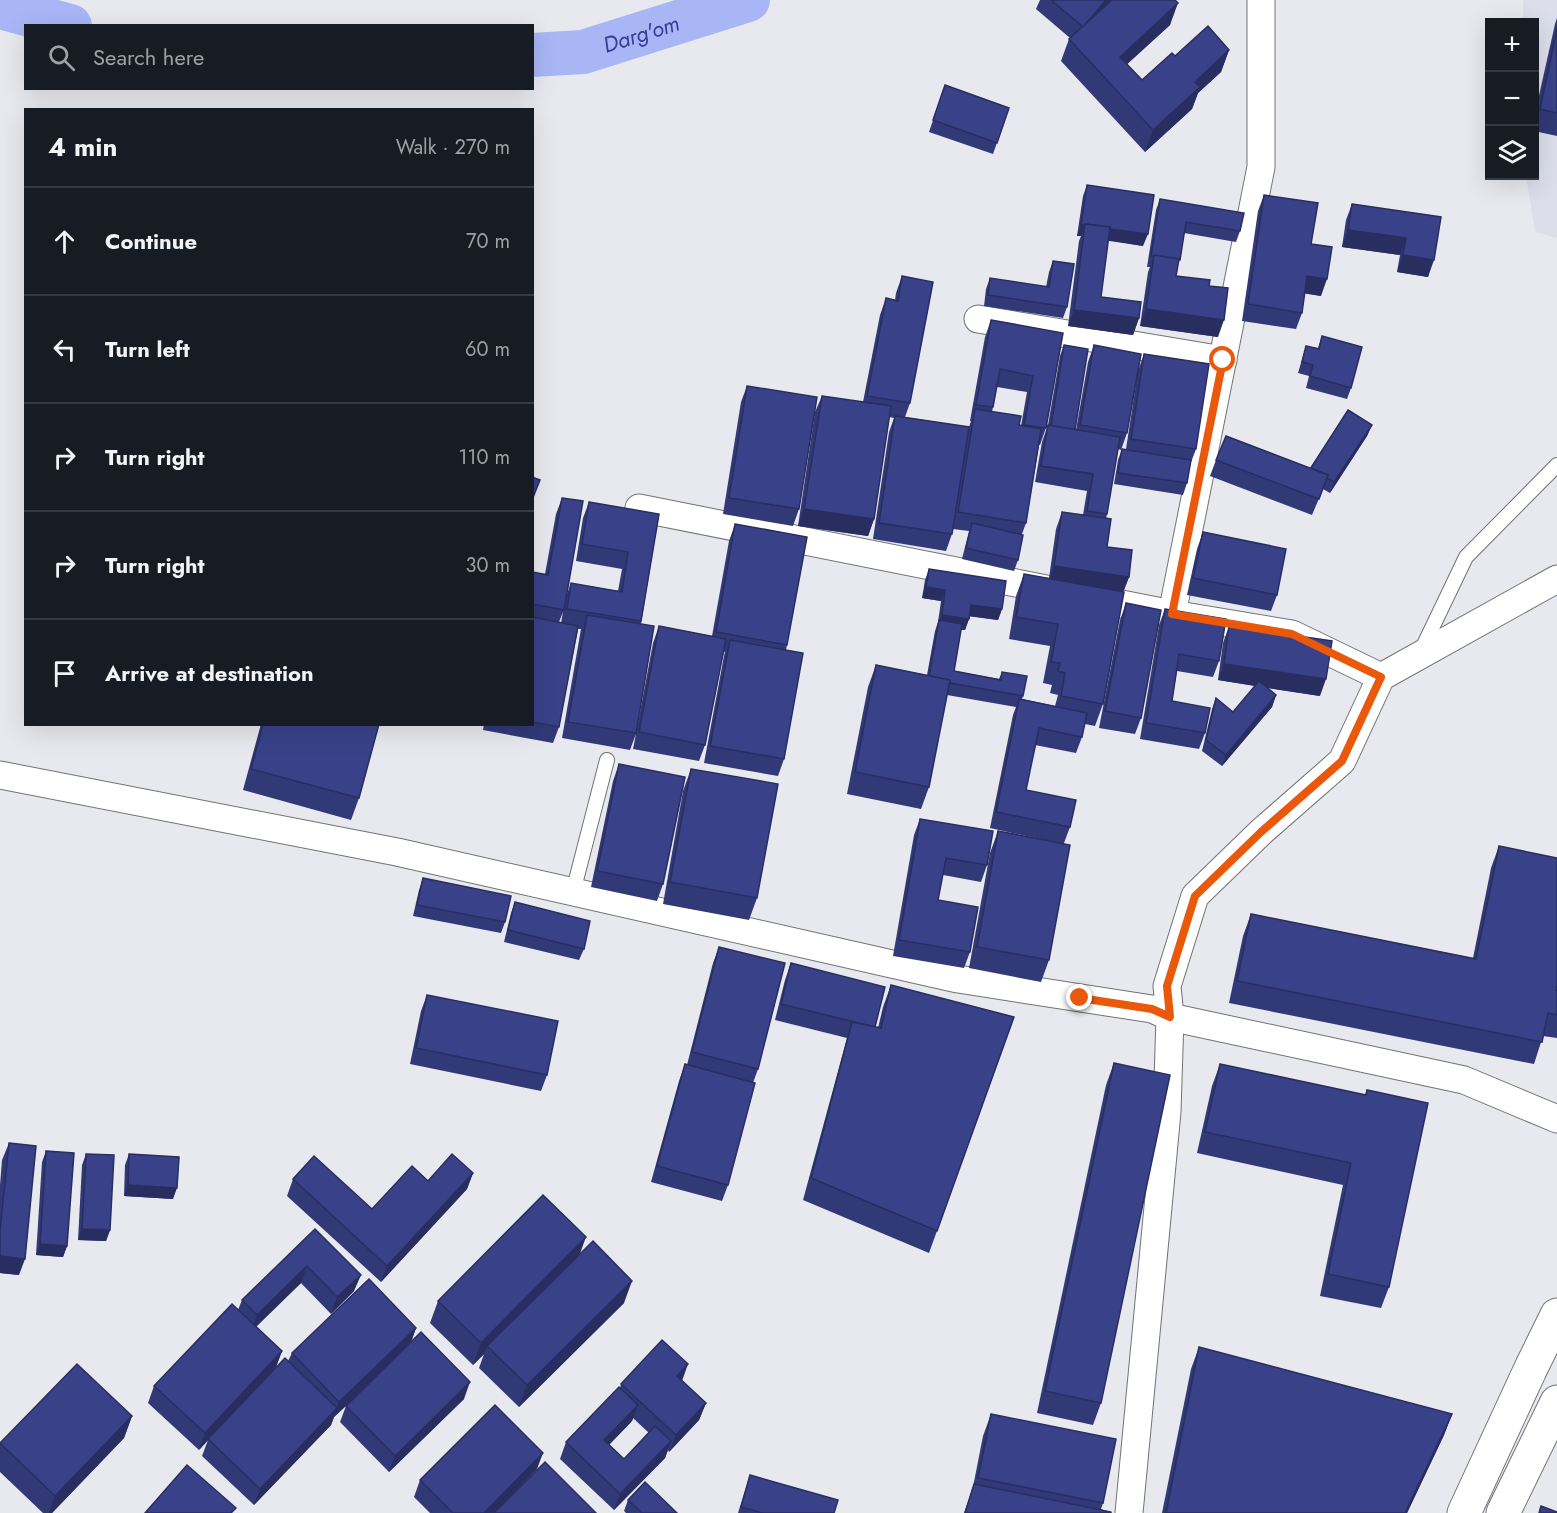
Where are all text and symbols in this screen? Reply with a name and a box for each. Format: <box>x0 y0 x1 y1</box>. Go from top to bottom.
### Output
water label: Darg'om <box>599 7 683 61</box>
map controls <box>1485 18 1539 180</box>
button: + <box>1485 18 1539 72</box>
search box <box>24 24 534 90</box>
icon: search <box>45 41 78 74</box>
text: Search here <box>93 41 204 73</box>
button: − <box>1485 72 1539 126</box>
button: layers <box>1485 126 1539 180</box>
text: 4 min <box>48 128 117 166</box>
text: Walk · 270 m <box>396 133 510 162</box>
icon: ahead <box>48 225 81 258</box>
text: Continue <box>105 225 197 257</box>
text: 70 m <box>466 227 510 256</box>
icon: left <box>48 333 81 366</box>
text: Turn left <box>105 333 190 365</box>
text: 60 m <box>465 335 510 364</box>
route start <box>1209 346 1235 372</box>
icon: right <box>48 441 81 474</box>
text: Turn right <box>105 441 205 473</box>
text: 110 m <box>458 443 510 472</box>
icon: right <box>48 549 81 582</box>
text: Turn right <box>105 549 205 581</box>
text: 30 m <box>465 551 510 580</box>
icon: arrive <box>48 657 81 690</box>
text: Arrive at destination <box>105 657 314 689</box>
route end <box>1066 984 1092 1010</box>

